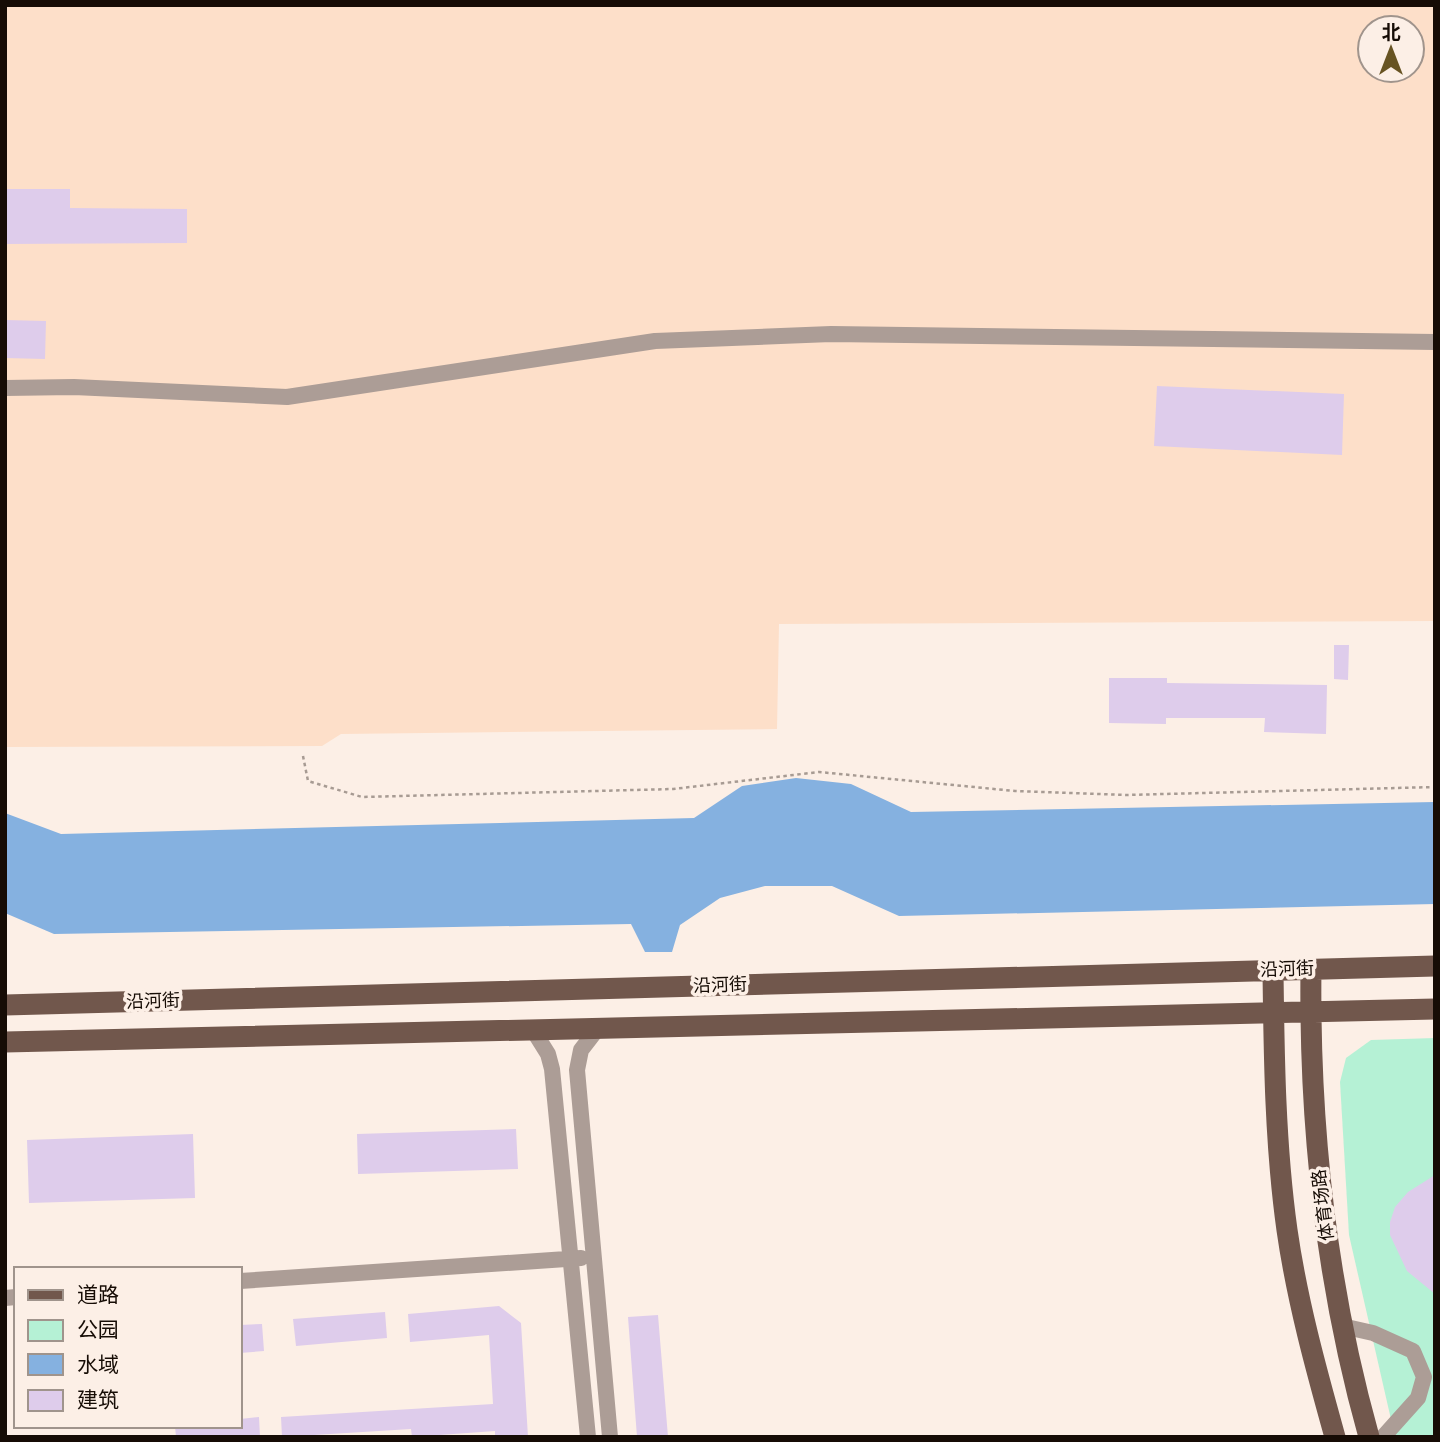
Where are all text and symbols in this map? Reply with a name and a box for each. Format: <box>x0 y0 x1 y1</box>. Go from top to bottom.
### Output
north arrow <box>1356 14 1426 84</box>
text: 北 <box>1381 21 1401 44</box>
street label: 沿河街 <box>1260 957 1314 980</box>
street label: 沿河街 <box>693 973 747 996</box>
street label: 沿河街 <box>126 989 180 1012</box>
street label: 体育场路 <box>1308 1168 1337 1242</box>
legend <box>14 1267 242 1428</box>
text: 道路 <box>77 1282 119 1307</box>
text: 公园 <box>77 1317 119 1342</box>
text: 水域 <box>77 1352 119 1377</box>
text: 建筑 <box>77 1387 119 1412</box>

